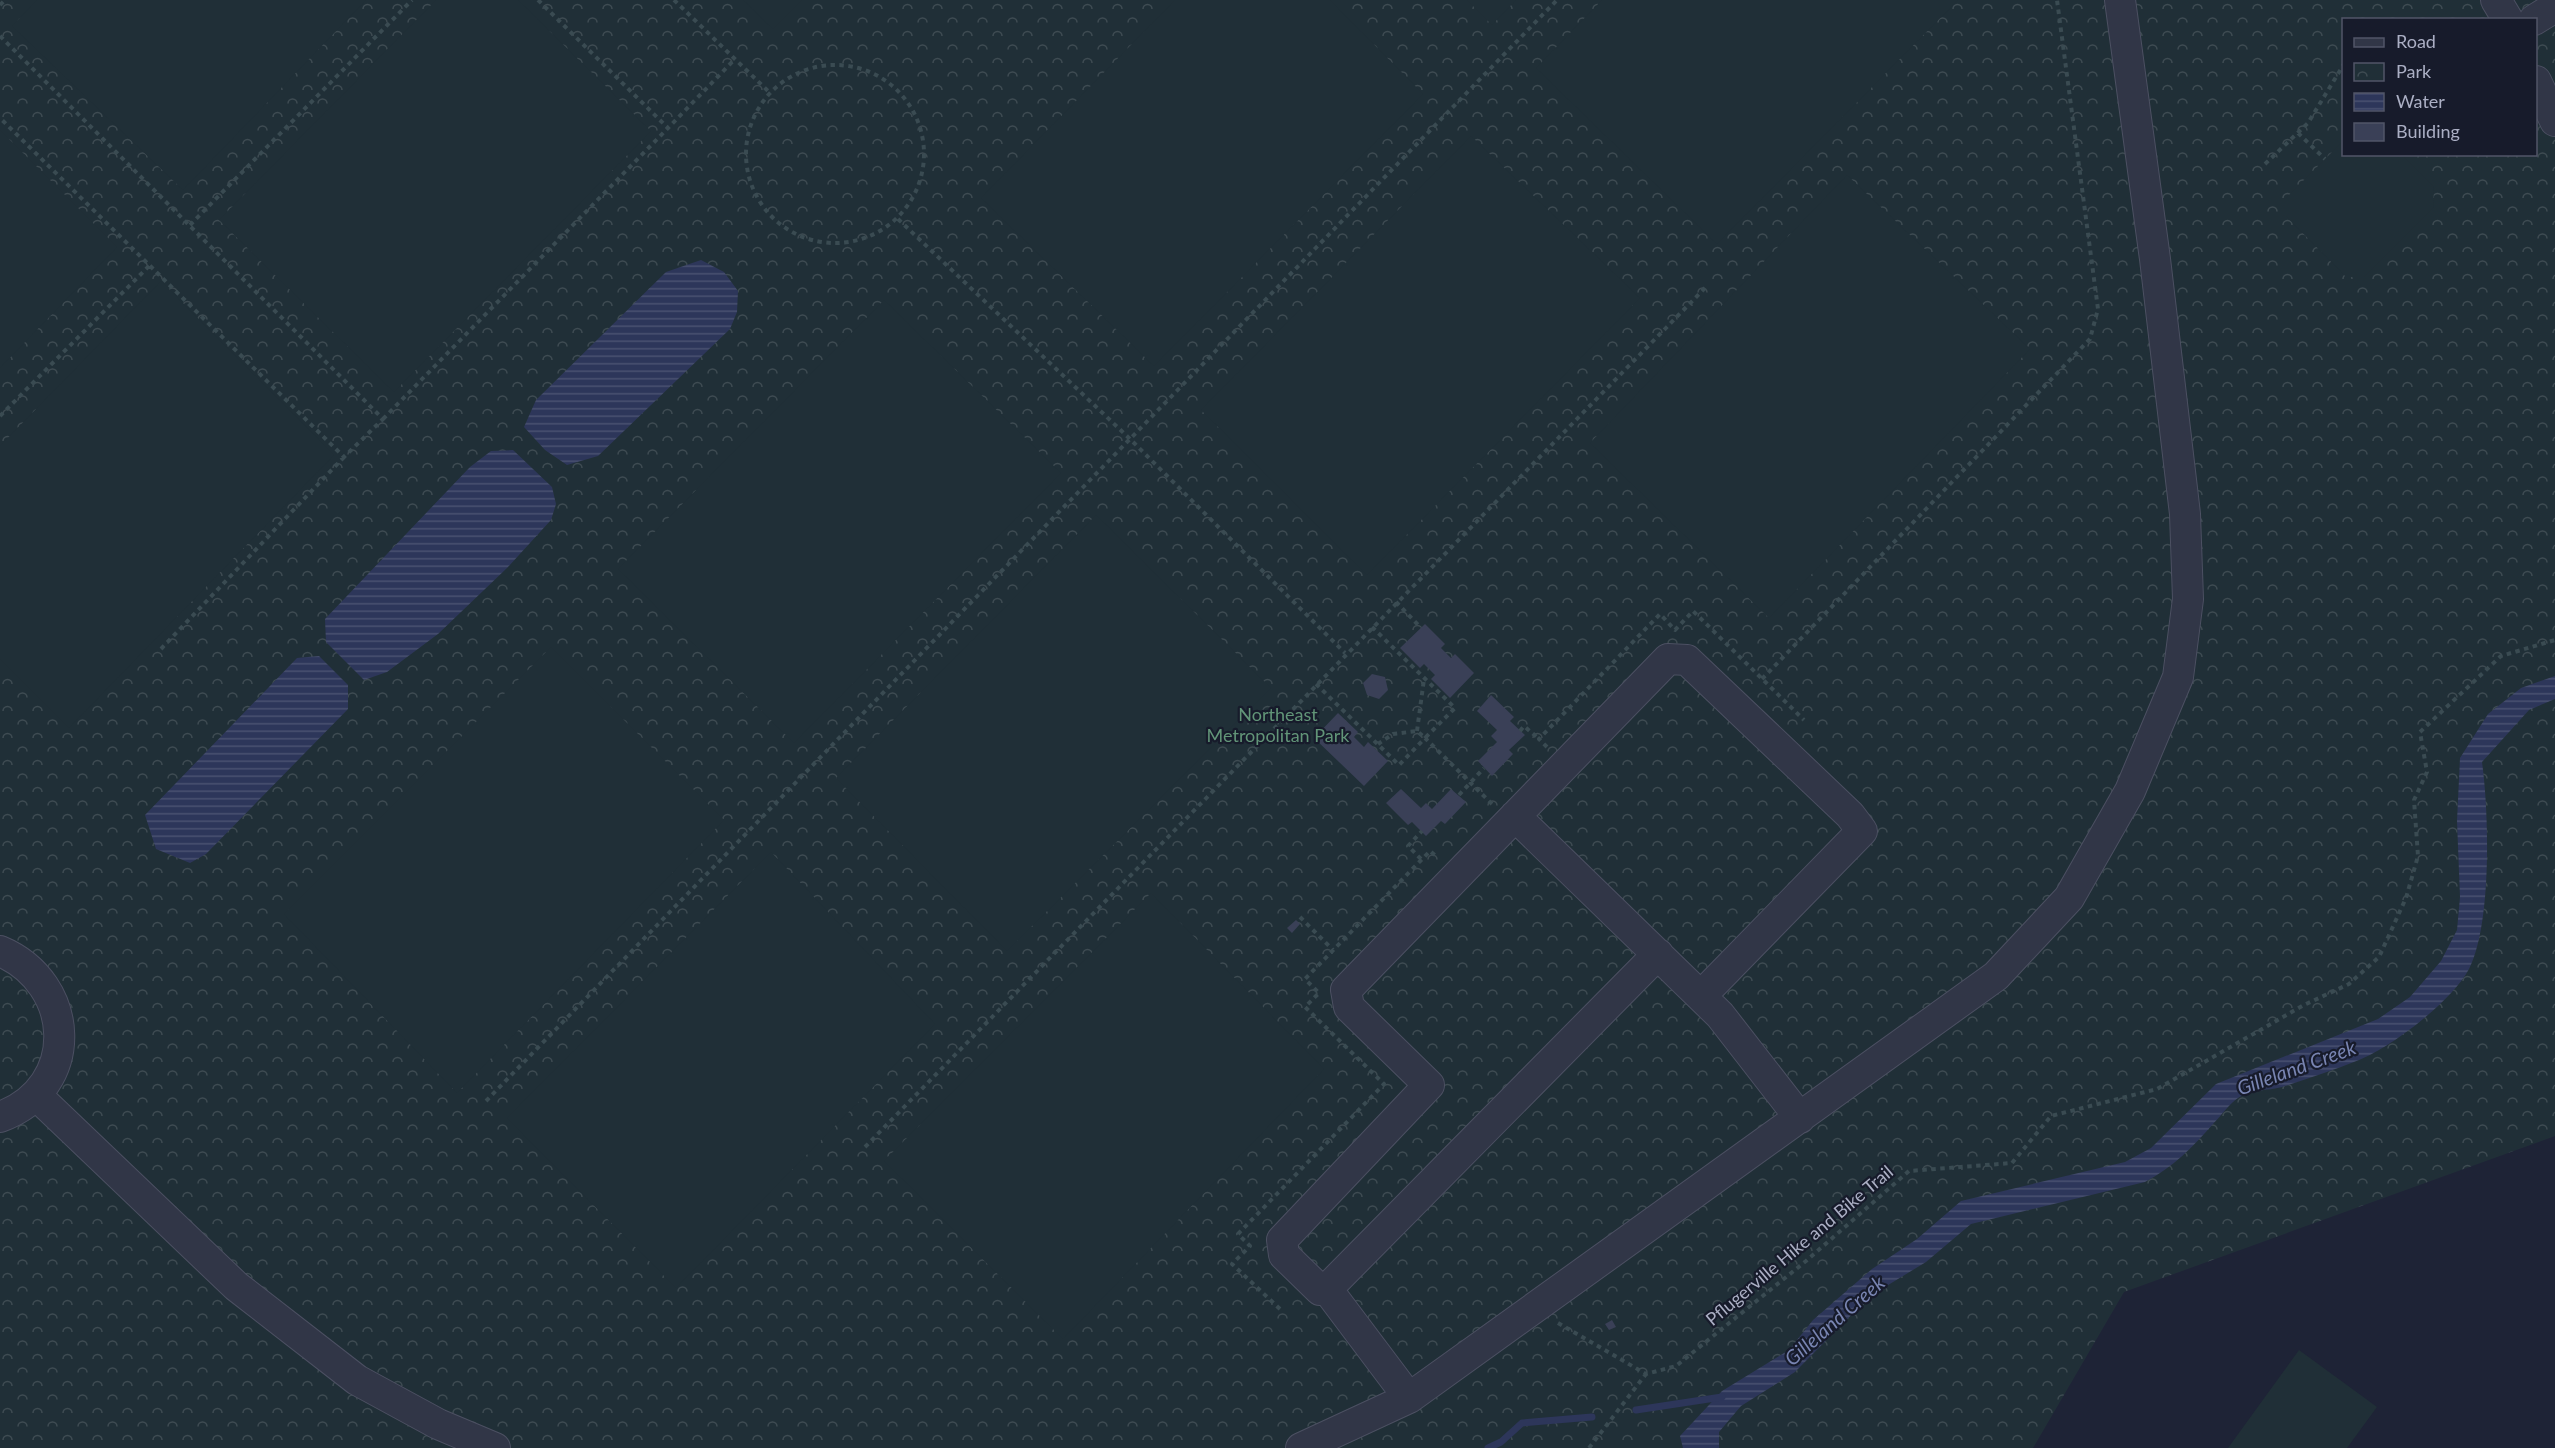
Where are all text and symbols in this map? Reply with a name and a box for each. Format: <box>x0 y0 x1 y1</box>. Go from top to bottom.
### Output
legend <box>2342 18 2537 156</box>
text: Road <box>2396 30 2436 52</box>
text: Park <box>2396 60 2432 82</box>
text: Water <box>2396 90 2445 112</box>
text: Building <box>2396 120 2460 142</box>
park label: Northeast Metropolitan Park <box>1207 703 1350 746</box>
water label: Gilleland Creek <box>2233 1034 2359 1100</box>
street label: Pflugerville Hike and Bike Trail <box>1701 1160 1897 1330</box>
water label: Gilleland Creek <box>1779 1270 1889 1370</box>

